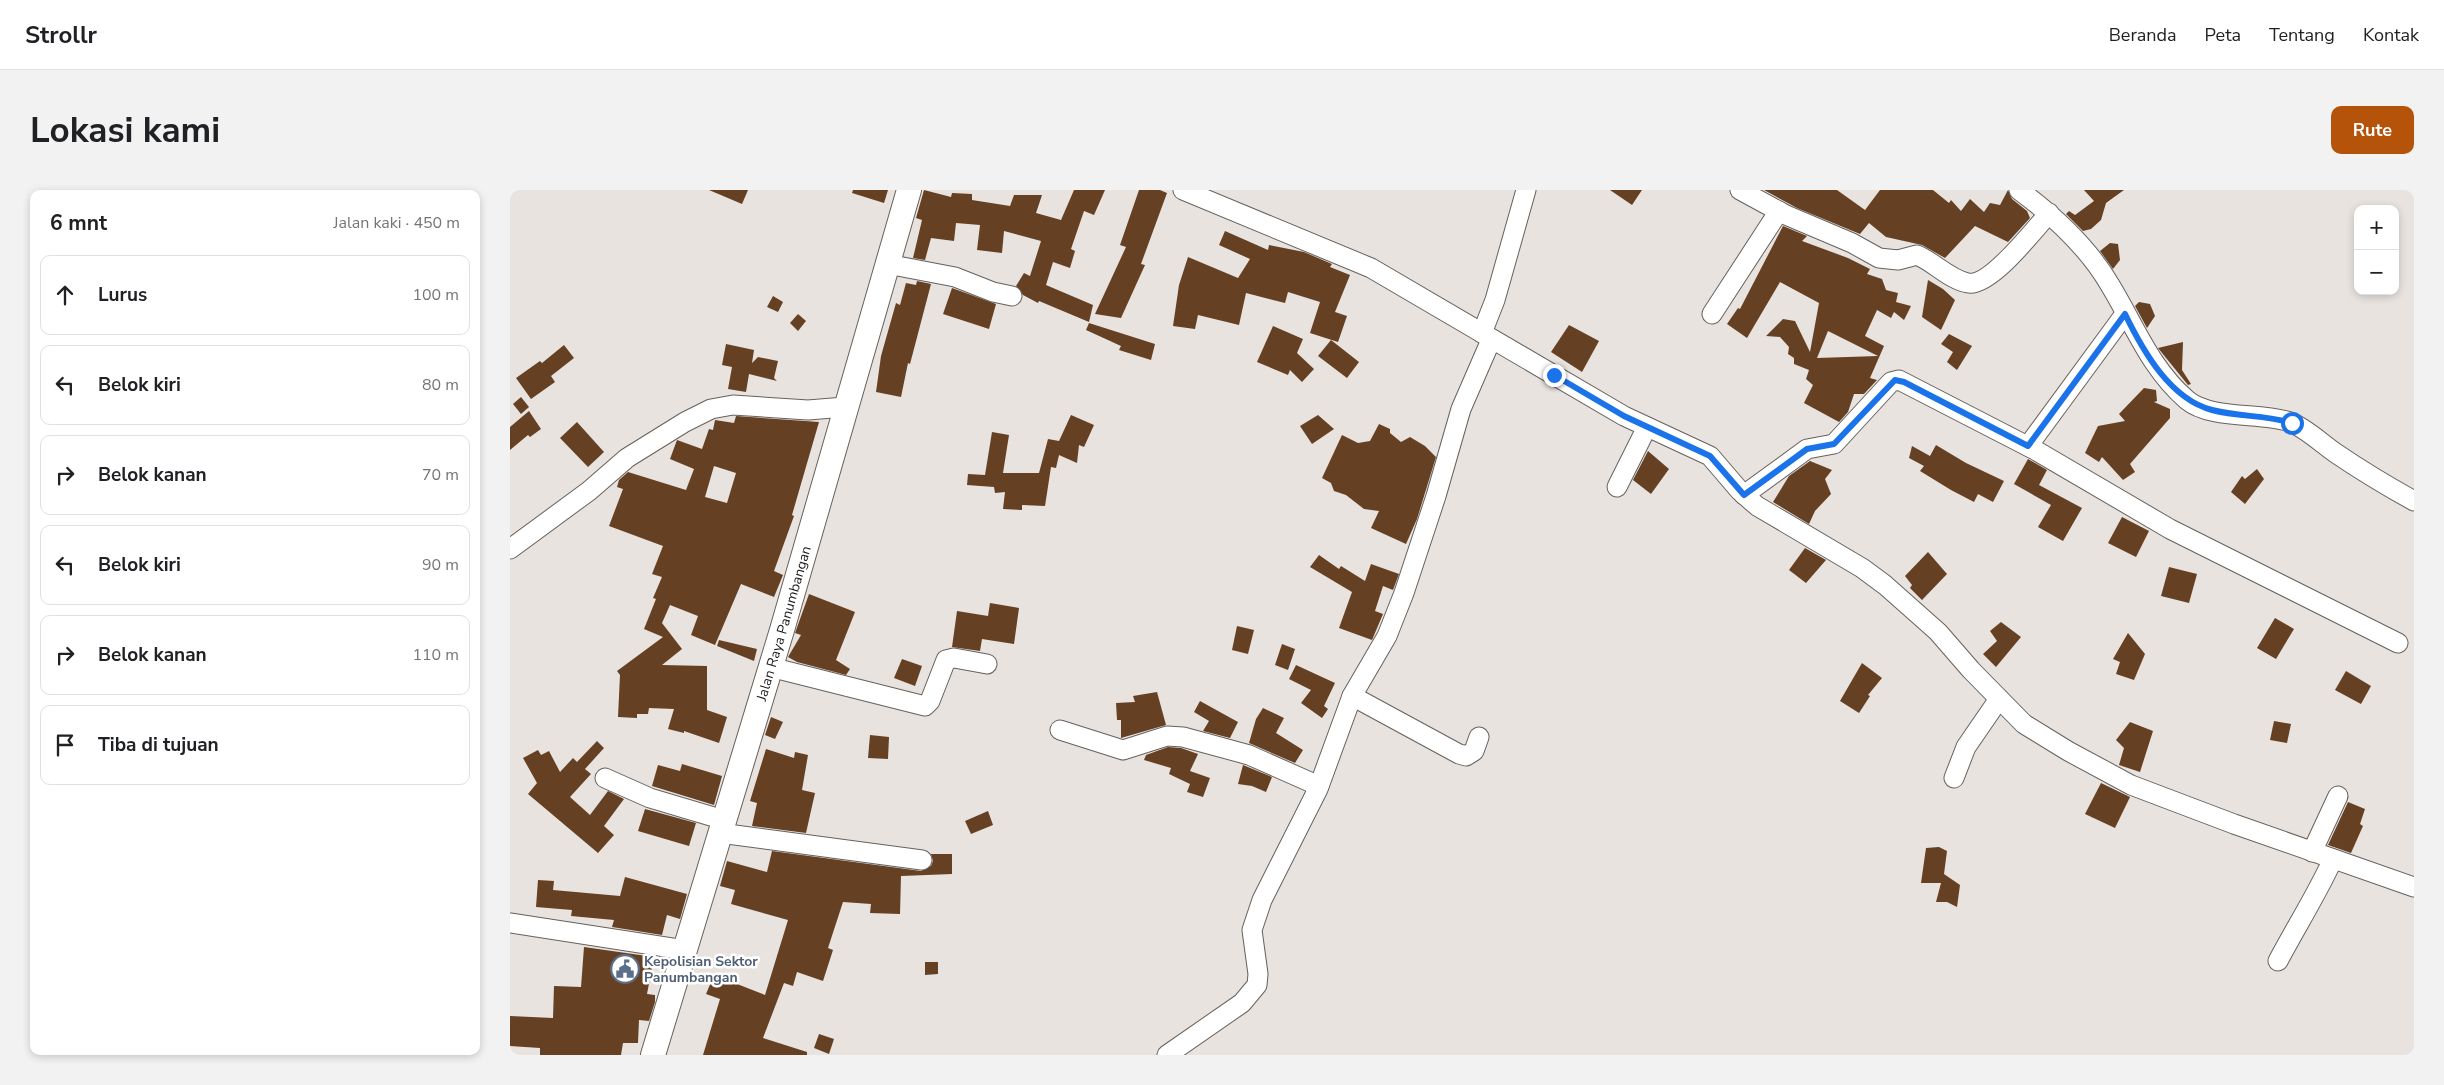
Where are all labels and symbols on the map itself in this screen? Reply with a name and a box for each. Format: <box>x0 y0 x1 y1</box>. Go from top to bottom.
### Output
route end <box>1543 364 1566 387</box>
route start <box>2281 412 2304 435</box>
street label: Jalan Raya Panumbangan <box>751 544 815 704</box>
place label: Kepolisian Sektor Panumbangan <box>644 952 758 987</box>
public building icon: Kepolisian Sektor Panumbangan <box>610 954 640 984</box>

